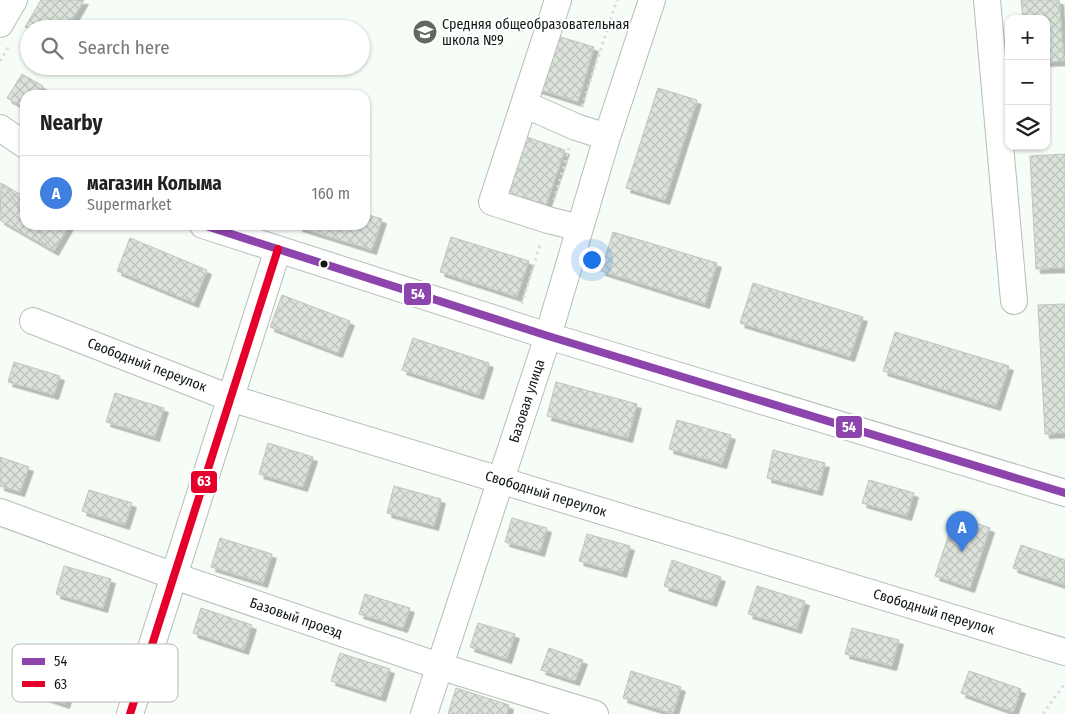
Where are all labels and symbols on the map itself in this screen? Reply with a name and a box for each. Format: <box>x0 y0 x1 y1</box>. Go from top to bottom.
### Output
place label: Средняя общеобразовательная школа №9 <box>442 16 629 49</box>
school or university icon: Средняя общеобразовательная школа №9 <box>412 19 438 45</box>
your location <box>579 247 605 273</box>
unlabelled marker <box>319 259 329 269</box>
line badge: 54 <box>403 282 432 306</box>
text: 54 <box>411 286 425 303</box>
street label: Свободный переулок <box>85 334 209 396</box>
street label: Базовая улица <box>506 357 549 445</box>
line badge: 54 <box>835 415 863 439</box>
text: 54 <box>842 419 856 436</box>
street label: Свободный переулок <box>483 467 609 521</box>
line badge: 63 <box>190 470 218 494</box>
text: 63 <box>197 473 211 490</box>
pin: A <box>946 511 978 552</box>
street label: Свободный переулок <box>871 585 997 639</box>
street label: Базовый проезд <box>247 594 345 642</box>
legend <box>12 644 178 702</box>
text: 54 <box>54 653 67 670</box>
text: 63 <box>54 676 67 693</box>

